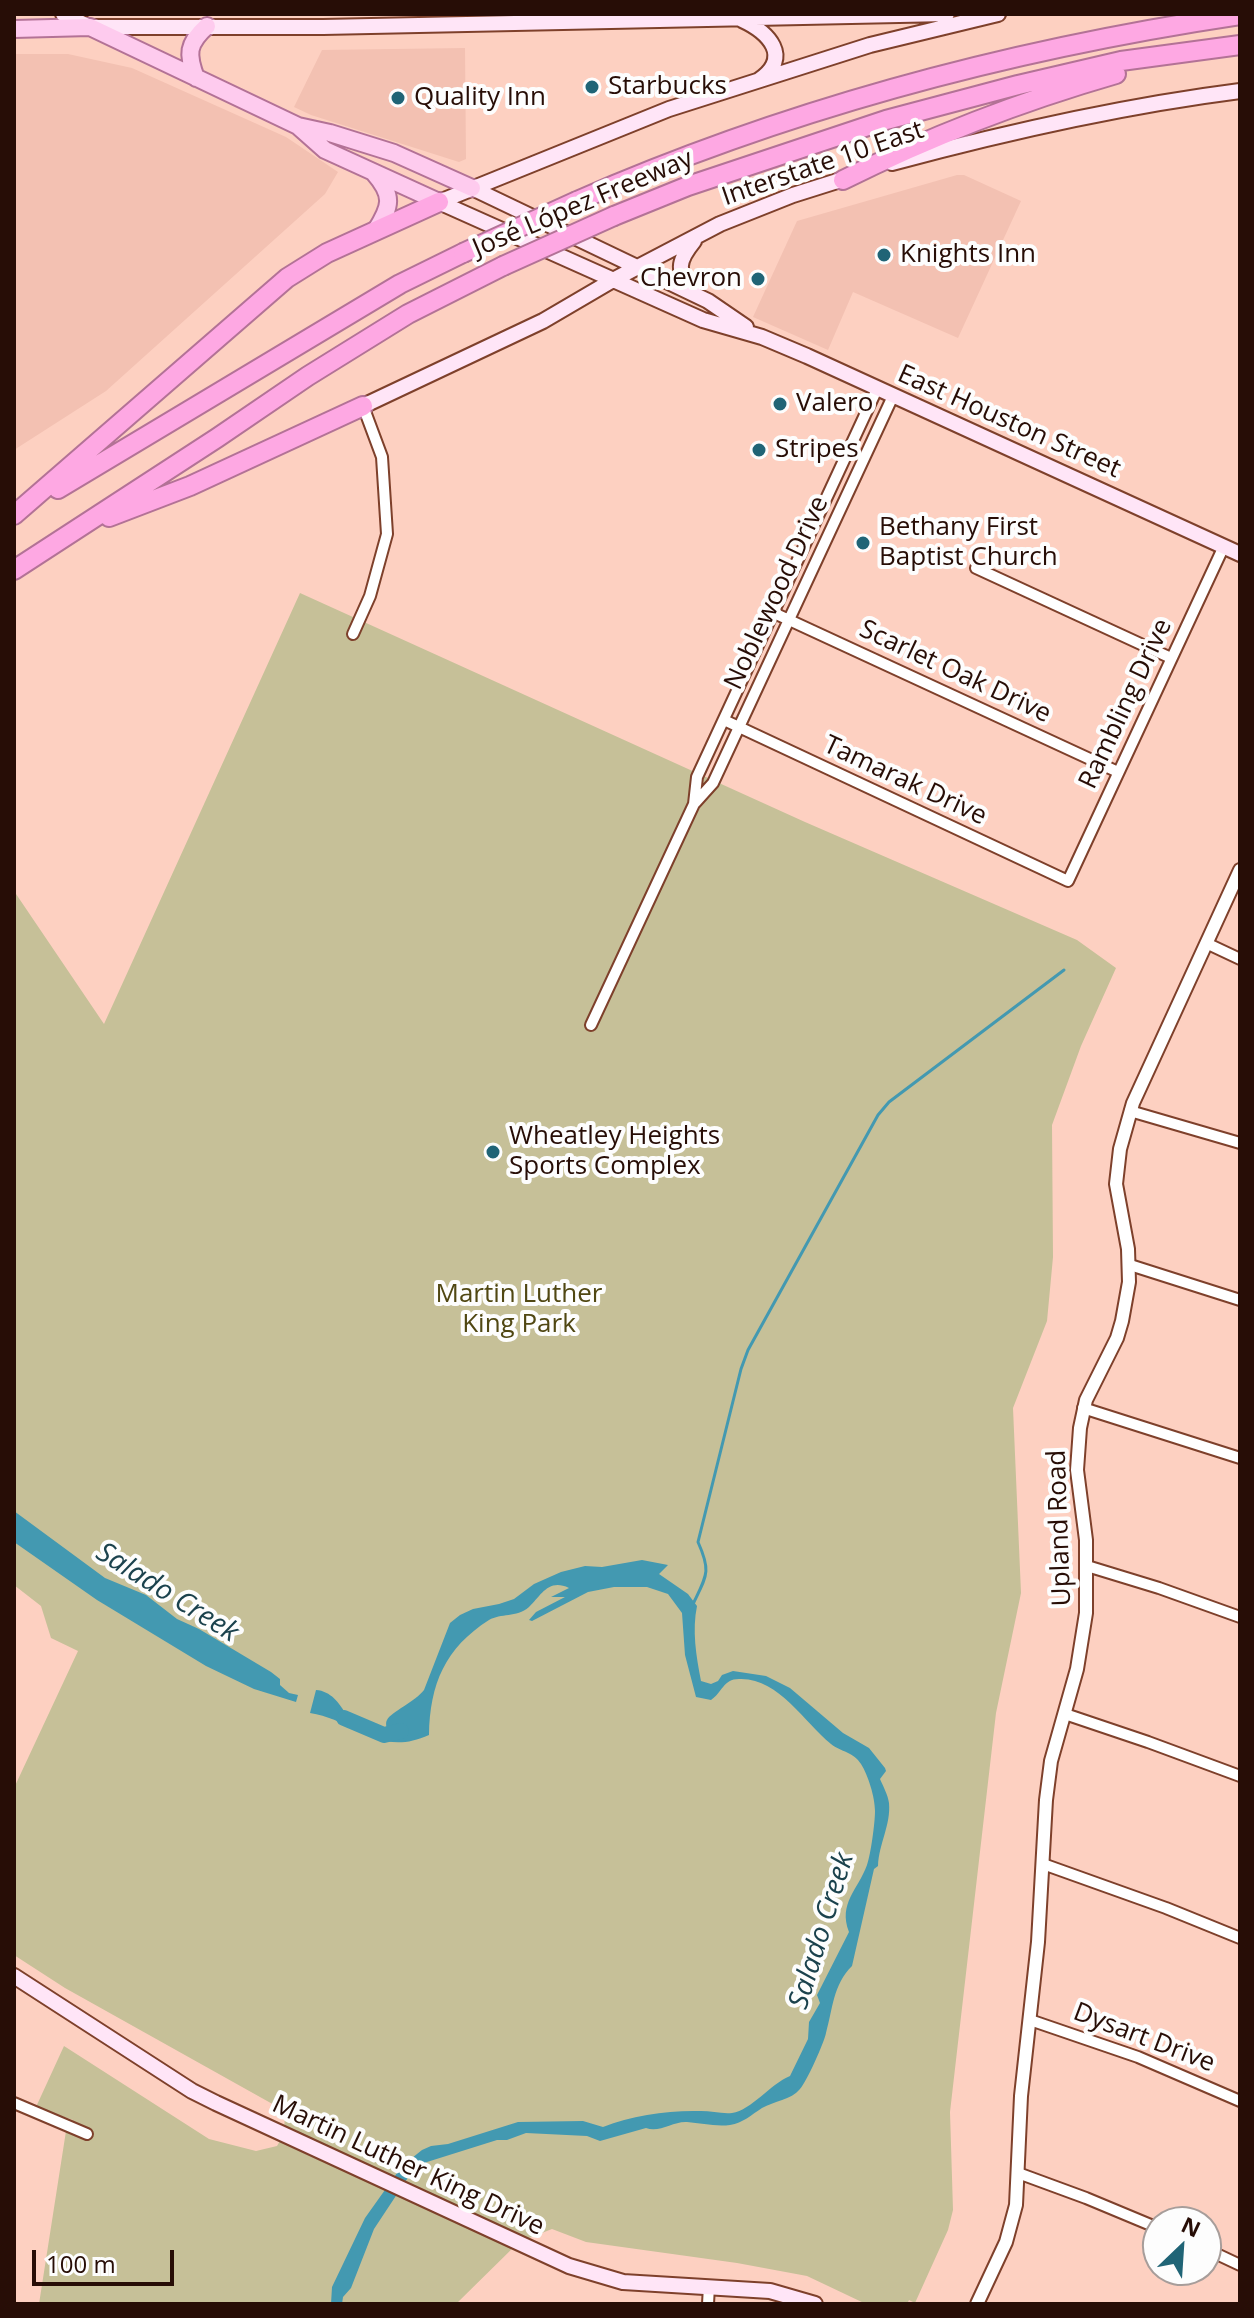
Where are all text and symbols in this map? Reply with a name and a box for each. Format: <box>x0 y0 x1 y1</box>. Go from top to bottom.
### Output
place label: Starbucks <box>608 71 727 103</box>
marker: Starbucks <box>583 78 601 96</box>
place label: Quality Inn <box>414 82 546 114</box>
marker: Quality Inn <box>389 89 407 107</box>
street label: Interstate 10 East <box>718 115 928 213</box>
street label: José López Freeway <box>468 144 698 264</box>
place label: Knights Inn <box>900 239 1036 271</box>
marker: Knights Inn <box>875 246 893 264</box>
place label: Chevron <box>640 263 742 295</box>
marker: Chevron <box>749 270 767 288</box>
street label: East Houston Street <box>893 359 1125 485</box>
place label: Valero <box>796 388 873 420</box>
marker: Valero <box>771 395 789 413</box>
place label: Stripes <box>775 434 859 466</box>
marker: Stripes <box>750 441 768 459</box>
street label: Noblewood Drive <box>718 491 836 695</box>
place label: Bethany First Baptist Church <box>879 512 1058 574</box>
marker: Bethany First Baptist Church <box>854 534 872 552</box>
street label: Scarlet Oak Drive <box>854 614 1056 730</box>
street label: Rambling Drive <box>1073 614 1179 794</box>
street label: Tamarak Drive <box>818 730 992 832</box>
place label: Wheatley Heights Sports Complex <box>509 1121 720 1182</box>
marker: Wheatley Heights Sports Complex <box>484 1143 502 1161</box>
park label: Martin Luther King Park <box>436 1279 602 1340</box>
street label: Upland Road <box>1042 1449 1078 1607</box>
water label: Salado Creek <box>90 1536 244 1650</box>
water label: Salado Creek <box>782 1849 862 2013</box>
street label: Dysart Drive <box>1069 1997 1219 2079</box>
street label: Martin Luther King Drive <box>267 2089 549 2243</box>
north arrow <box>1142 2206 1222 2286</box>
text: N <box>1177 2209 1206 2243</box>
scale bar <box>36 2234 178 2284</box>
text: 100 m <box>46 2247 116 2280</box>

